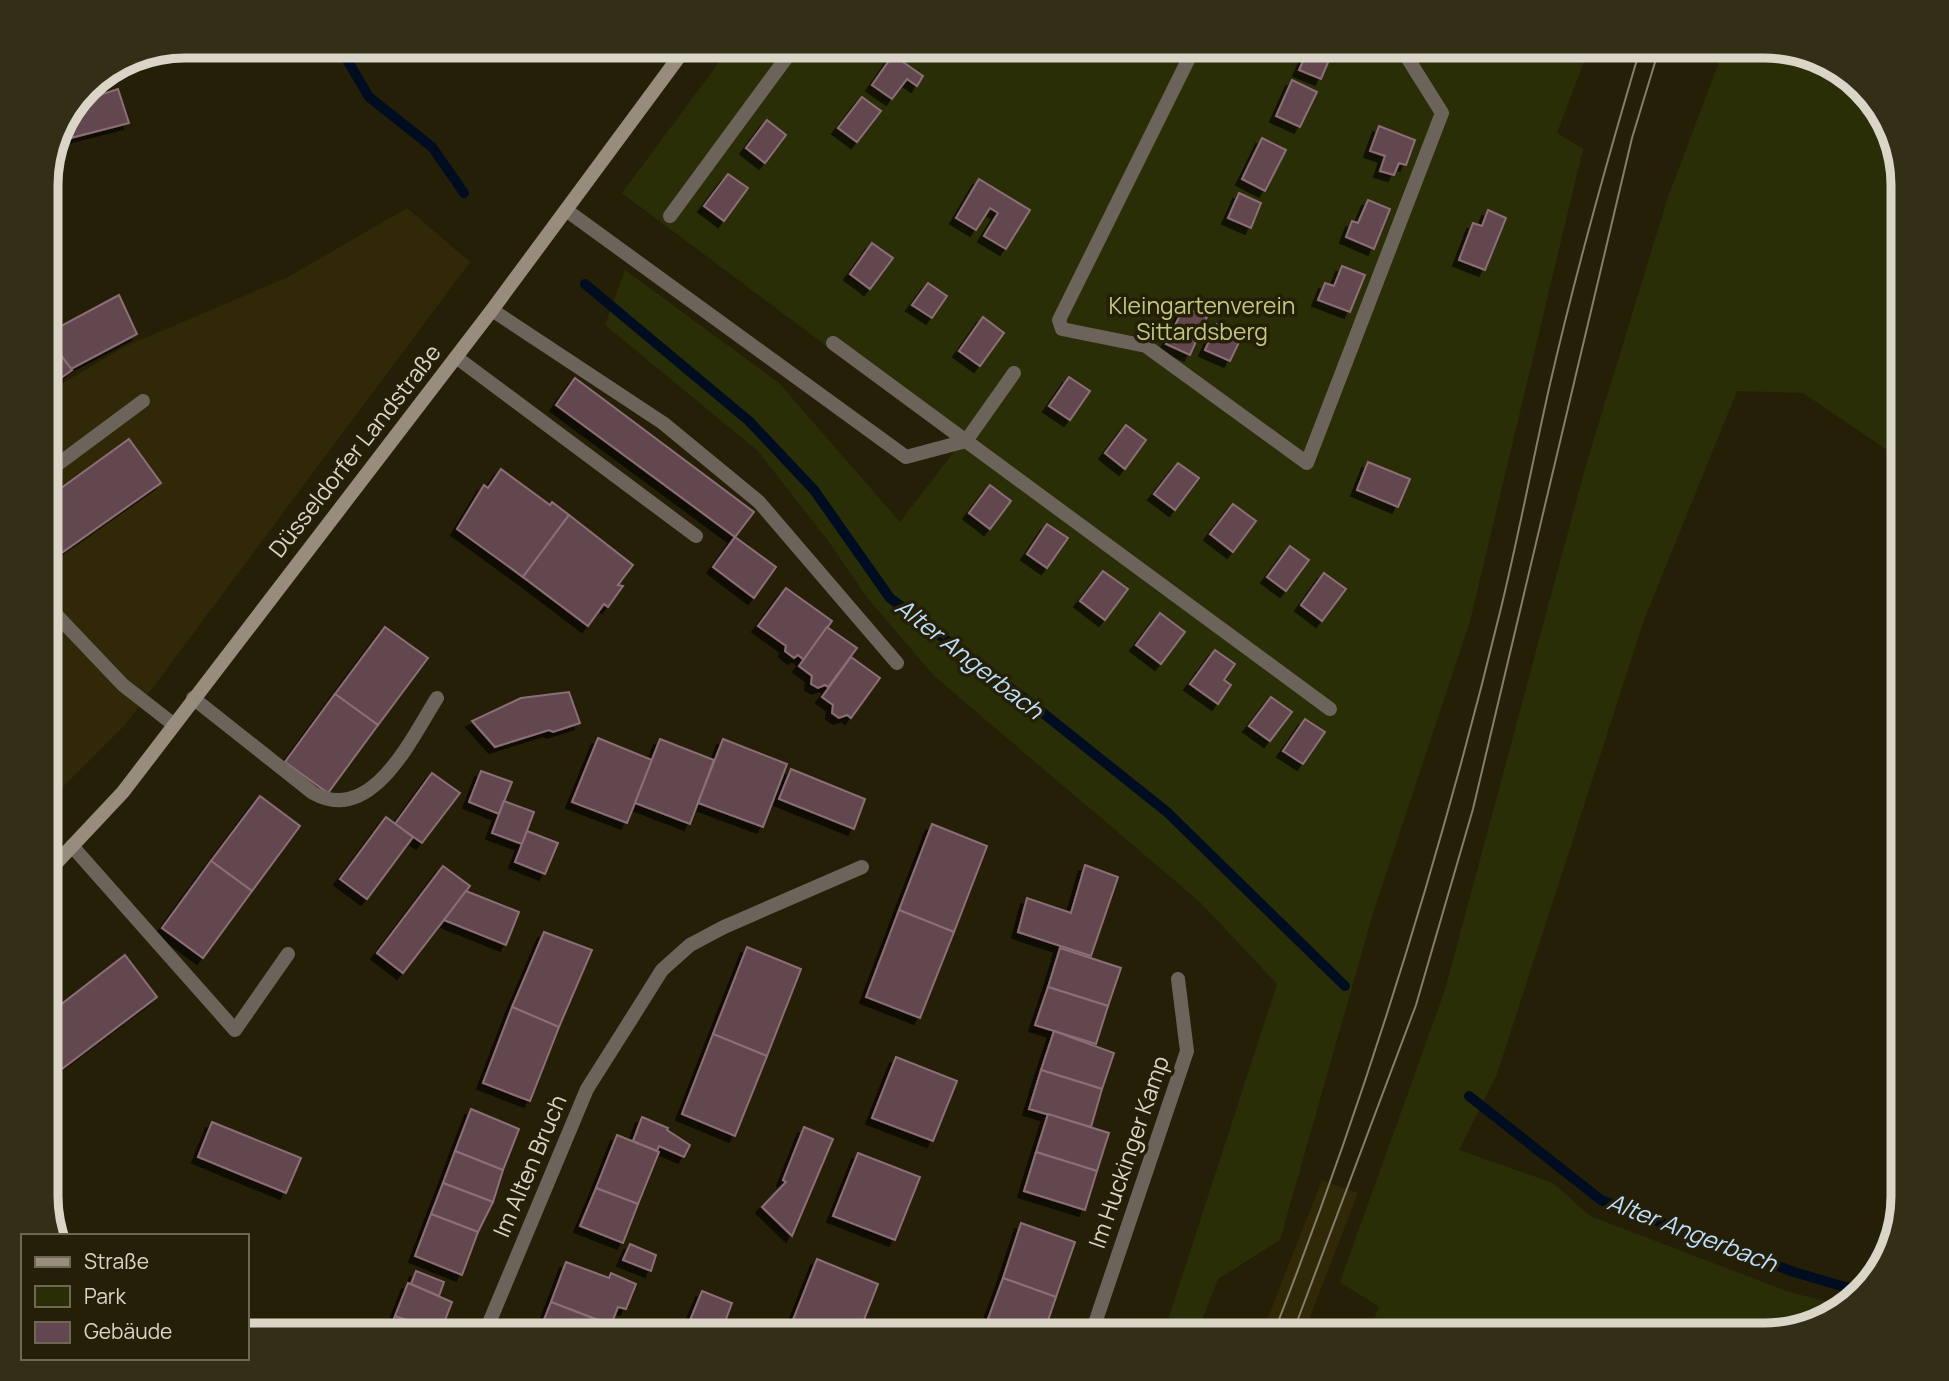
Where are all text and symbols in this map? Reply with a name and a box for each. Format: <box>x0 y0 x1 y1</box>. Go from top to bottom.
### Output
park label: Kleingartenverein Sittardsberg <box>1109 289 1295 347</box>
street label: Düsseldorfer Landstraße <box>261 337 448 564</box>
water label: Alter Angerbach <box>889 590 1051 726</box>
street label: Im Huckinger Kamp <box>1080 1051 1176 1252</box>
street label: Im Alten Bruch <box>485 1089 574 1242</box>
water label: Alter Angerbach <box>1603 1184 1783 1279</box>
legend <box>21 1234 248 1360</box>
text: Straße <box>84 1247 149 1275</box>
text: Park <box>84 1282 126 1310</box>
text: Gebäude <box>84 1317 172 1345</box>

